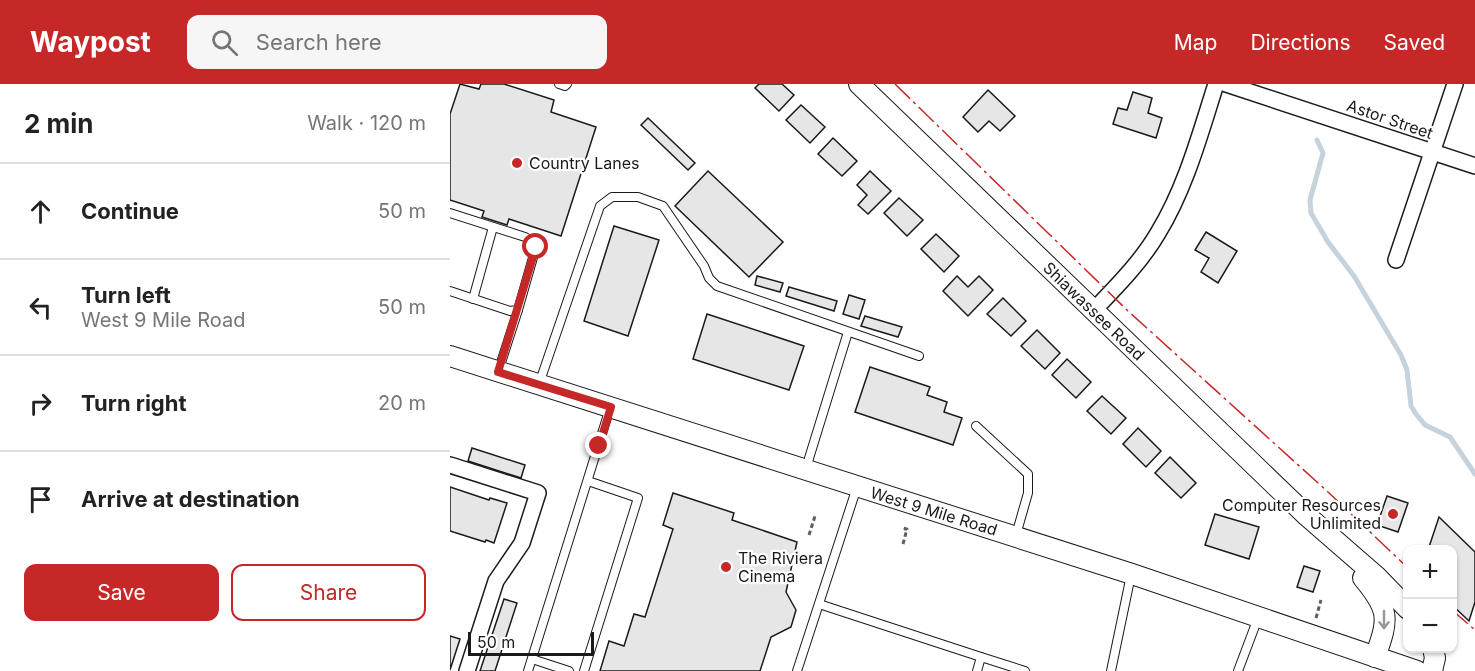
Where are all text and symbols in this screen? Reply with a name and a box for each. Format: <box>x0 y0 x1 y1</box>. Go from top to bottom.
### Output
search box <box>187 15 607 69</box>
text: Waypost <box>30 25 151 59</box>
icon: search <box>208 26 241 59</box>
text: Search here <box>256 29 382 55</box>
text: Map <box>1174 30 1217 55</box>
text: Directions <box>1250 30 1351 55</box>
text: Saved <box>1384 30 1445 55</box>
street label: Astor Street <box>1344 95 1436 143</box>
text: 2 min <box>24 108 94 139</box>
text: Walk · 120 m <box>307 111 426 135</box>
place label: Country Lanes <box>529 153 639 173</box>
marker: Country Lanes <box>510 156 524 170</box>
icon: ahead <box>24 195 57 228</box>
text: Continue <box>81 198 179 224</box>
text: 50 m <box>378 199 426 223</box>
route start <box>522 233 548 259</box>
street label: Shiawassee Road <box>1039 258 1149 364</box>
text: Turn left <box>81 282 171 308</box>
icon: left <box>24 291 57 324</box>
text: 50 m <box>378 295 426 319</box>
text: West 9 Mile Road <box>81 308 245 332</box>
icon: right <box>24 387 57 420</box>
text: Turn right <box>81 390 187 416</box>
text: 20 m <box>378 391 426 415</box>
route end <box>585 432 611 458</box>
street label: West 9 Mile Road <box>868 482 1000 540</box>
icon: arrive <box>24 483 57 516</box>
text: Arrive at destination <box>81 486 300 512</box>
place label: Computer Resources Unlimited <box>1222 495 1381 533</box>
marker: Computer Resources Unlimited <box>1386 507 1400 521</box>
map controls <box>1403 545 1457 653</box>
button: + <box>1403 545 1457 599</box>
place label: The Riviera Cinema <box>738 548 823 586</box>
marker: The Riviera Cinema <box>719 560 733 574</box>
button: Save <box>24 564 219 621</box>
button: Share <box>231 564 426 621</box>
button: − <box>1403 599 1457 653</box>
one-way arrow <box>1378 610 1390 629</box>
scale bar <box>468 629 594 656</box>
text: 50 m <box>477 632 515 652</box>

